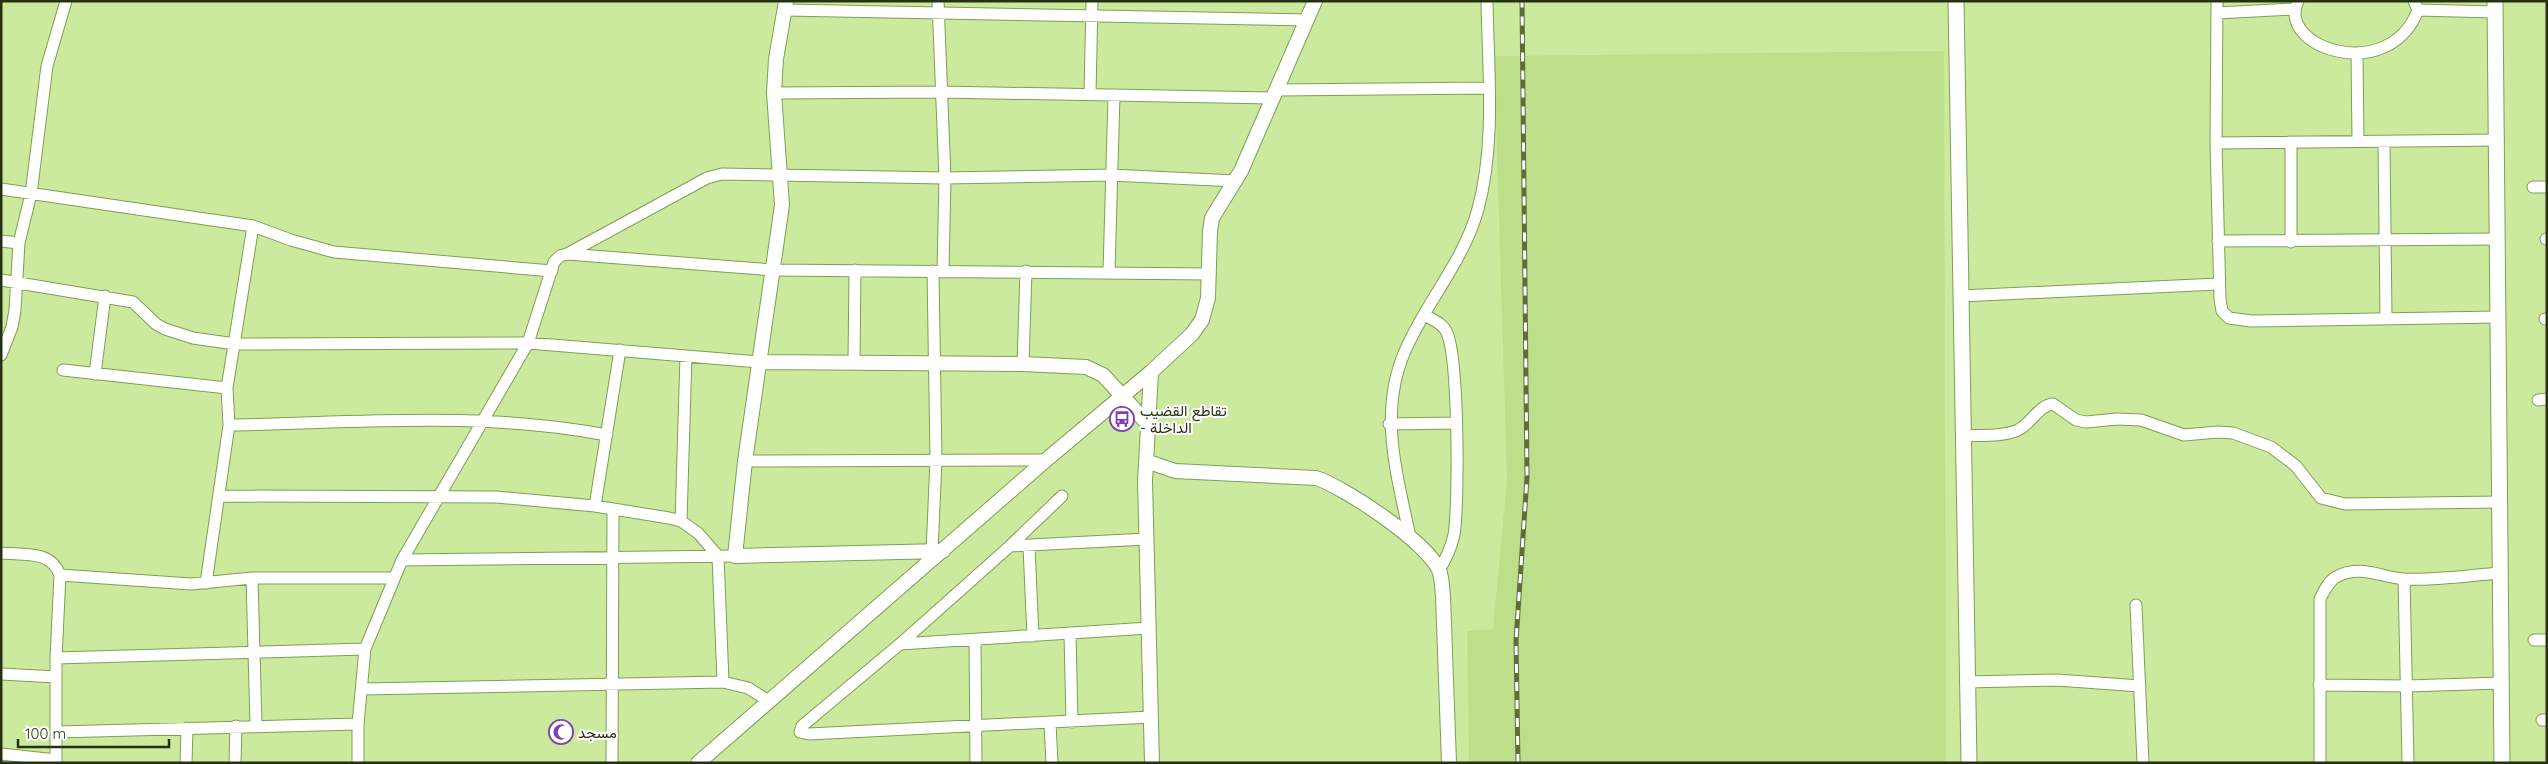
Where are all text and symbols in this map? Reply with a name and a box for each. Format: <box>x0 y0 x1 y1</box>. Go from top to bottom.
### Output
place label: تقاطع القضيب - الداخلة <box>1140 401 1227 437</box>
bus stop icon: تقاطع القضيب - الداخلة <box>1109 406 1135 432</box>
scale bar <box>18 716 169 748</box>
mosque icon: مسجد <box>548 719 574 745</box>
place label: مسجد <box>578 723 617 742</box>
text: 100 m <box>25 724 66 743</box>

